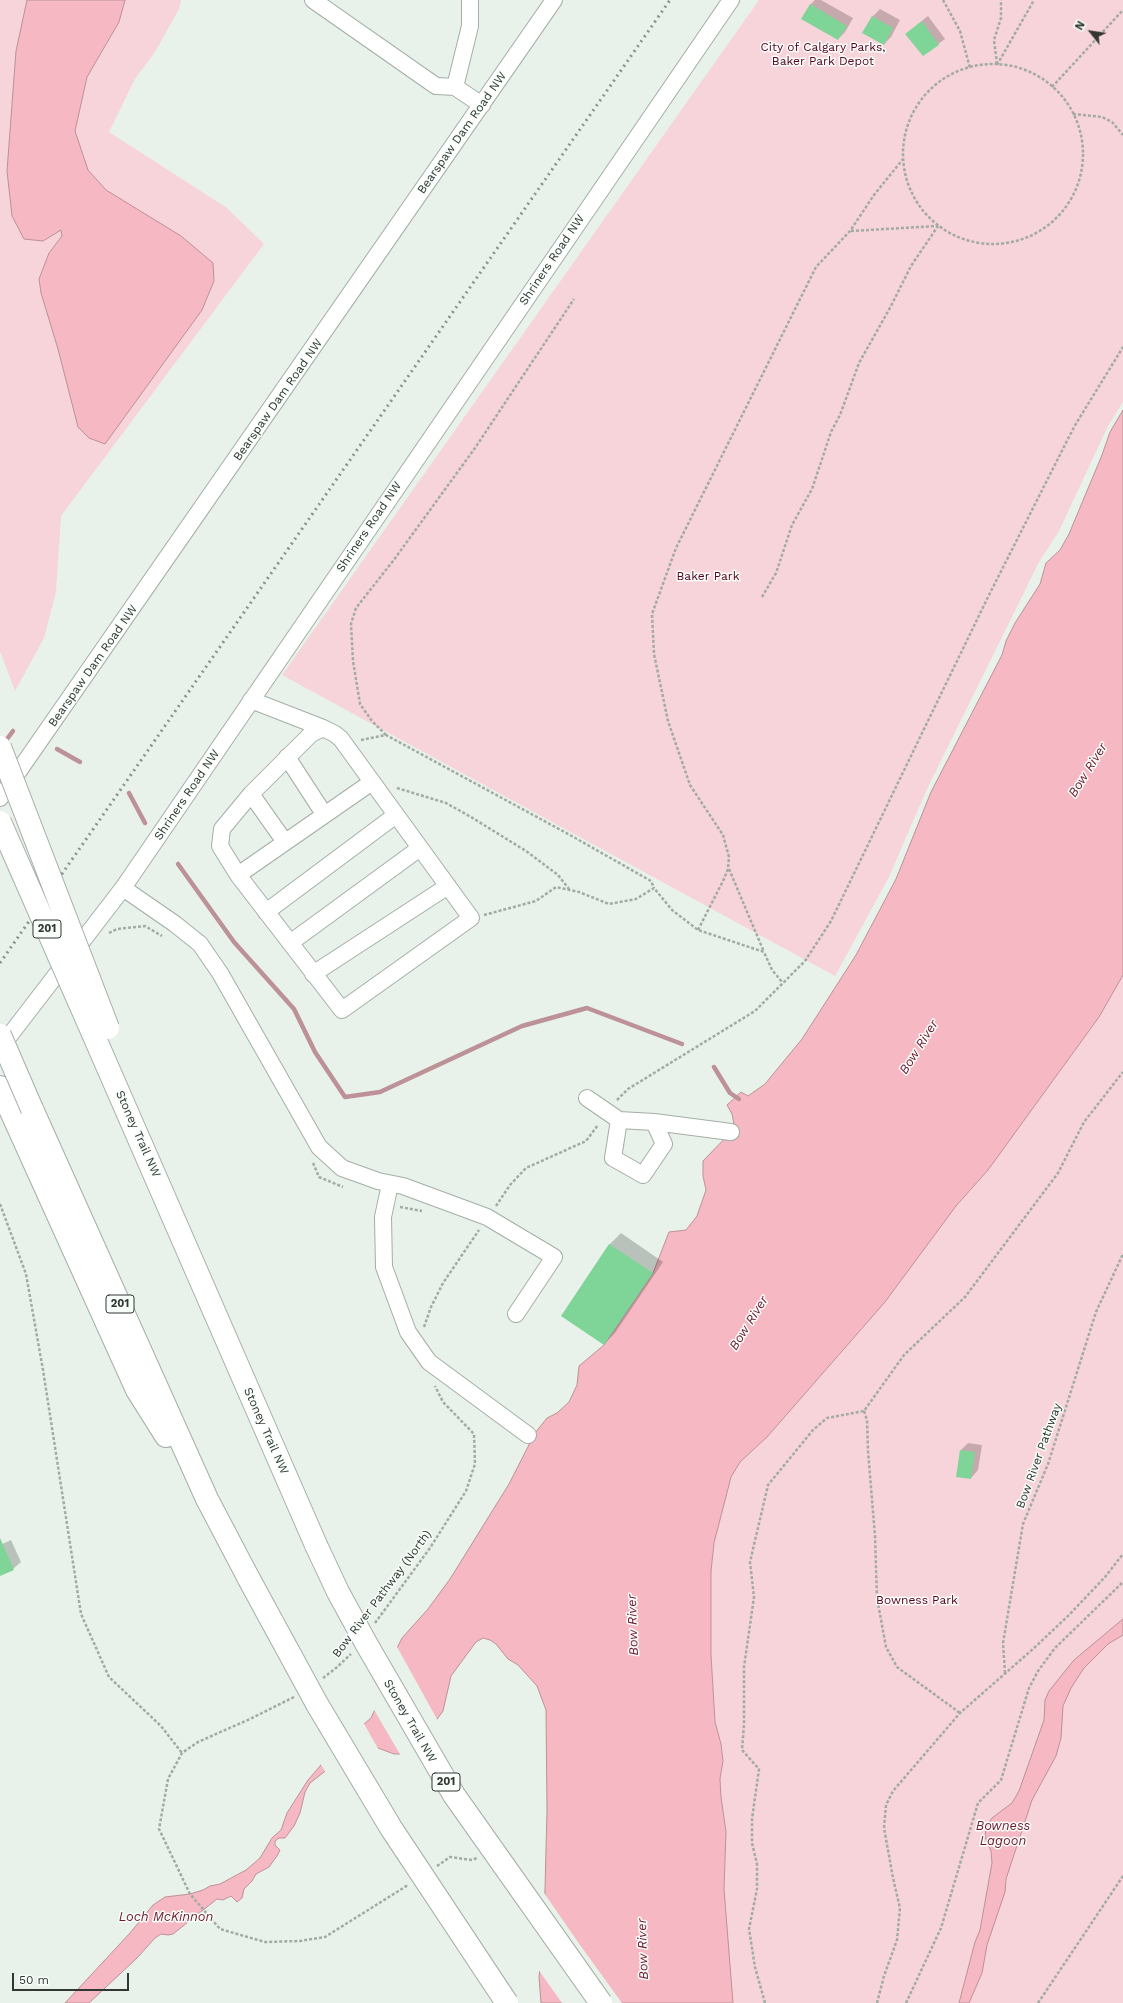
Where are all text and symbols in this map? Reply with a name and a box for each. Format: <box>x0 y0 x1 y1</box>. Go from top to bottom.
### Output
north arrow <box>1071 12 1111 52</box>
text: N <box>1073 19 1088 33</box>
park label: City of Calgary Parks, Baker Park Depot <box>761 40 885 68</box>
street label: Bearspaw Dam Road NW <box>414 69 510 197</box>
street label: Shriners Road NW <box>516 212 588 308</box>
street label: Bearspaw Dam Road NW <box>230 336 326 464</box>
street label: Shriners Road NW <box>333 479 405 575</box>
park label: Baker Park <box>677 569 739 583</box>
street label: Bearspaw Dam Road NW <box>45 602 141 730</box>
water label: Bow River <box>1065 740 1111 800</box>
street label: Shriners Road NW <box>151 747 223 843</box>
road number: 201 <box>33 920 61 938</box>
water label: Bow River <box>896 1017 942 1077</box>
street label: Stoney Trail NW <box>112 1088 164 1180</box>
water label: Bow River <box>726 1293 772 1353</box>
road number: 201 <box>106 1295 134 1313</box>
street label: Stoney Trail NW <box>240 1385 292 1477</box>
street label: Bow River Pathway <box>1013 1401 1065 1511</box>
street label: Bow River Pathway (North) <box>329 1527 435 1661</box>
park label: Bowness Park <box>876 1593 958 1607</box>
water label: Bow River <box>624 1594 642 1656</box>
street label: Stoney Trail NW <box>380 1677 440 1765</box>
road number: 201 <box>432 1773 460 1791</box>
water label: Bowness Lagoon <box>976 1818 1030 1849</box>
water label: Loch McKinnon <box>119 1909 213 1925</box>
water label: Bow River <box>634 1918 652 1980</box>
scale bar <box>14 1965 131 1991</box>
text: 50 m <box>19 1973 49 1987</box>

